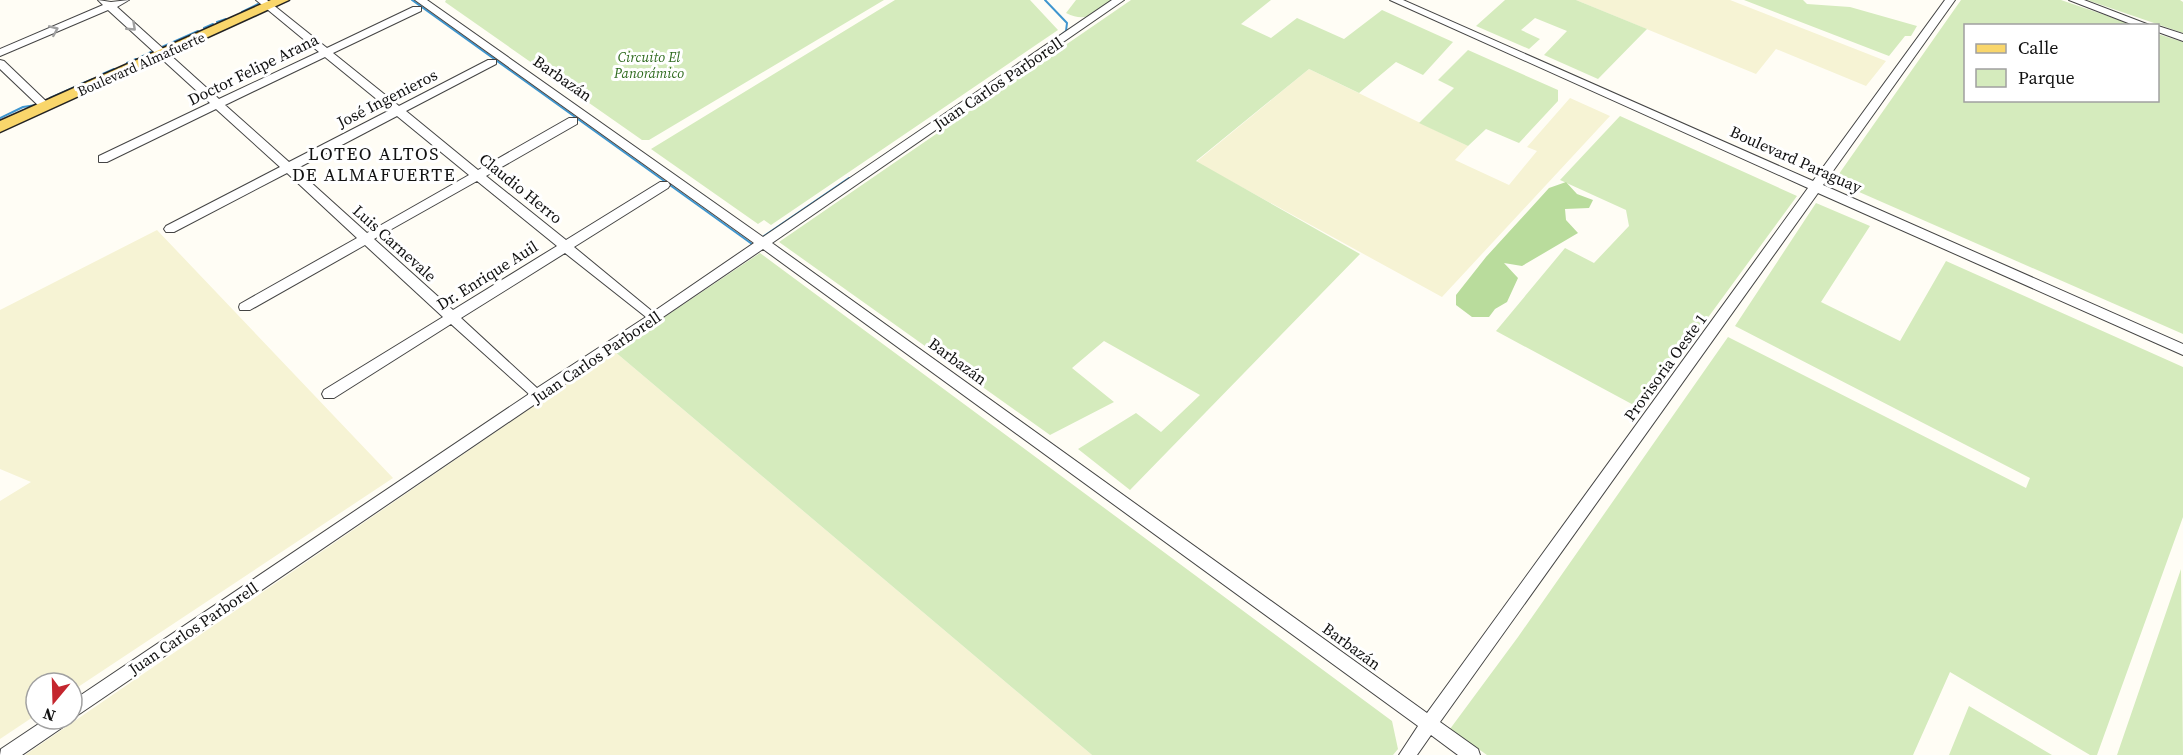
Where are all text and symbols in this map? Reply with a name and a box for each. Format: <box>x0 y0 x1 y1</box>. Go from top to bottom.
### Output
one-way arrow <box>126 20 136 31</box>
legend <box>1964 24 2159 102</box>
one-way arrow <box>47 25 58 37</box>
street label: Boulevard Almafuerte <box>74 27 208 101</box>
street label: Doctor Felipe Arana <box>184 27 323 110</box>
street label: Juan Carlos Parborell <box>928 31 1067 135</box>
text: Calle <box>2018 35 2058 60</box>
park label: Circuito El Panorámico <box>613 47 684 83</box>
street label: Barbazán <box>529 50 597 106</box>
street label: José Ingenieros <box>332 63 441 133</box>
text: Parque <box>2018 65 2075 90</box>
street label: Boulevard Paraguay <box>1727 120 1866 198</box>
district label: LOTEO ALTOS DE ALMAFUERTE <box>292 141 456 187</box>
street label: Claudio Herro <box>475 148 567 228</box>
street label: Luis Carnevale <box>348 200 442 286</box>
street label: Dr. Enrique Auil <box>432 235 542 315</box>
street label: Juan Carlos Parborell <box>526 305 665 409</box>
street label: Provisoria Oeste 1 <box>1618 309 1712 425</box>
street label: Barbazán <box>924 332 992 390</box>
street label: Juan Carlos Parborell <box>123 576 262 680</box>
street label: Barbazán <box>1318 617 1386 675</box>
north arrow <box>24 671 84 731</box>
text: N <box>40 703 58 727</box>

